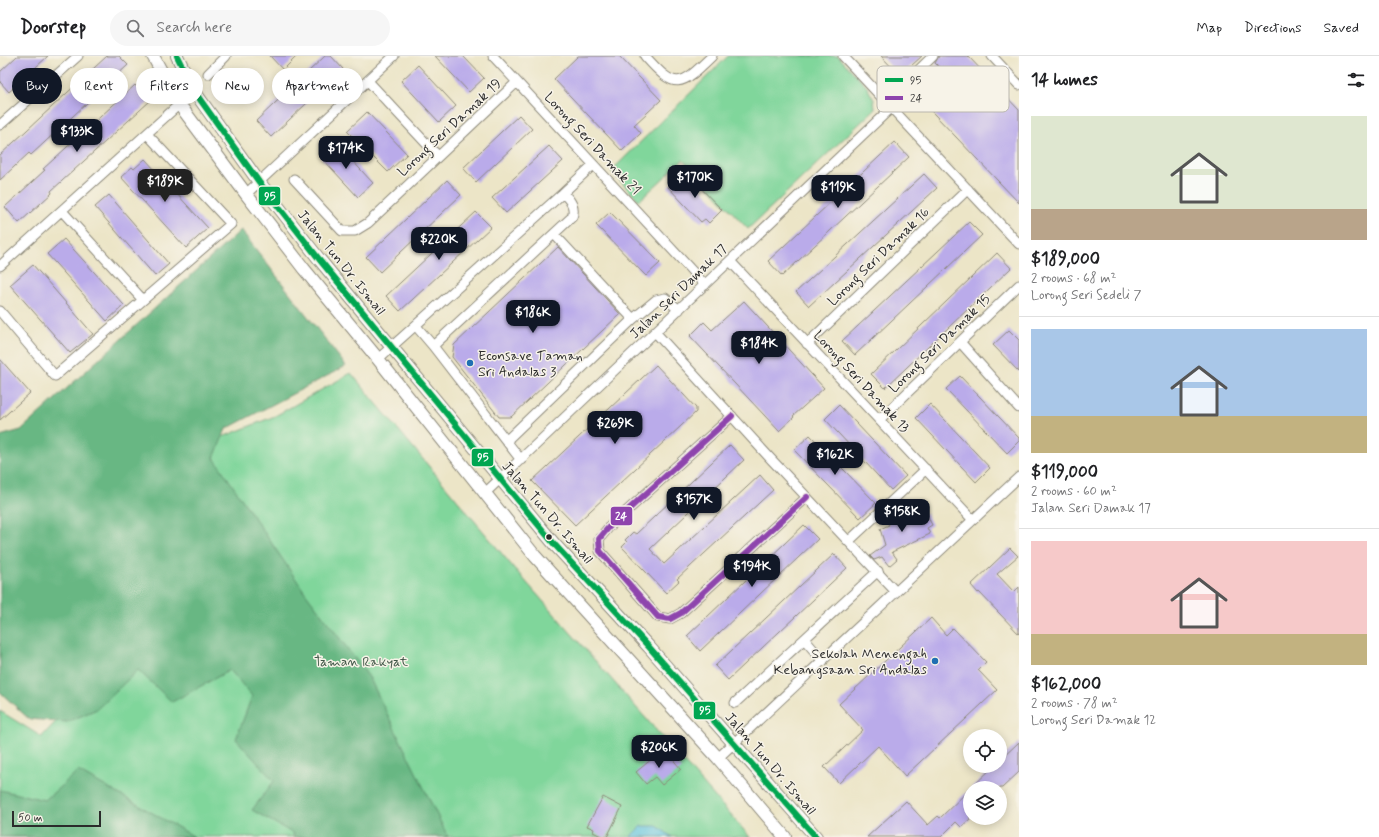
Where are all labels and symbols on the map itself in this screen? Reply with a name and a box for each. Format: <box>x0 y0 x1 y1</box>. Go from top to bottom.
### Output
legend <box>877 66 1009 112</box>
text: 95 <box>910 74 921 88</box>
street label: Lorong Seri Damak 19 <box>394 75 507 182</box>
street label: Lorong Seri Damak 21 <box>539 89 645 200</box>
text: 24 <box>910 92 922 106</box>
pin: $133K <box>49 119 105 153</box>
pin: $174K <box>318 136 374 170</box>
pin: $170K <box>667 165 723 199</box>
pin: $189K <box>137 169 193 203</box>
pin: $119K <box>810 175 866 209</box>
line badge: 95 <box>258 186 281 206</box>
text: 95 <box>264 190 276 204</box>
street label: Lorong Seri Damak 16 <box>824 203 935 312</box>
street label: Jalan Tun Dr. Ismail <box>293 206 389 319</box>
pin: $220K <box>411 227 467 261</box>
street label: Jalan Seri Damak 17 <box>626 240 731 343</box>
street label: Lorong Seri Damak 15 <box>885 290 996 398</box>
pin: $186K <box>505 300 561 334</box>
street label: Lorong Seri Damak 13 <box>808 327 913 438</box>
pin: $184K <box>731 331 787 365</box>
place label: Econsave Taman Sri Andalas 3 <box>478 347 583 381</box>
marker: Econsave Taman Sri Andalas 3 <box>465 358 475 368</box>
pin: $269K <box>587 411 643 445</box>
pin: $162K <box>807 442 863 476</box>
line badge: 95 <box>471 448 494 467</box>
text: 95 <box>477 451 489 465</box>
street label: Jalan Tun Dr. Ismail <box>498 458 597 568</box>
pin: $157K <box>666 487 722 521</box>
pin: $158K <box>874 499 930 533</box>
line badge: 24 <box>610 506 633 526</box>
text: 24 <box>615 510 627 524</box>
unlabelled marker <box>544 532 554 542</box>
pin: $194K <box>724 554 780 588</box>
place label: Sekolah Menengah Kebangsaan Sri Andalas <box>773 645 927 679</box>
park label: Taman Rakyat <box>314 653 409 671</box>
marker: Sekolah Menengah Kebangsaan Sri Andalas <box>930 656 940 666</box>
line badge: 95 <box>693 701 716 720</box>
text: 95 <box>699 704 711 718</box>
street label: Jalan Tun Dr. Ismail <box>721 709 820 819</box>
pin: $206K <box>631 735 687 769</box>
scale bar <box>12 809 101 828</box>

